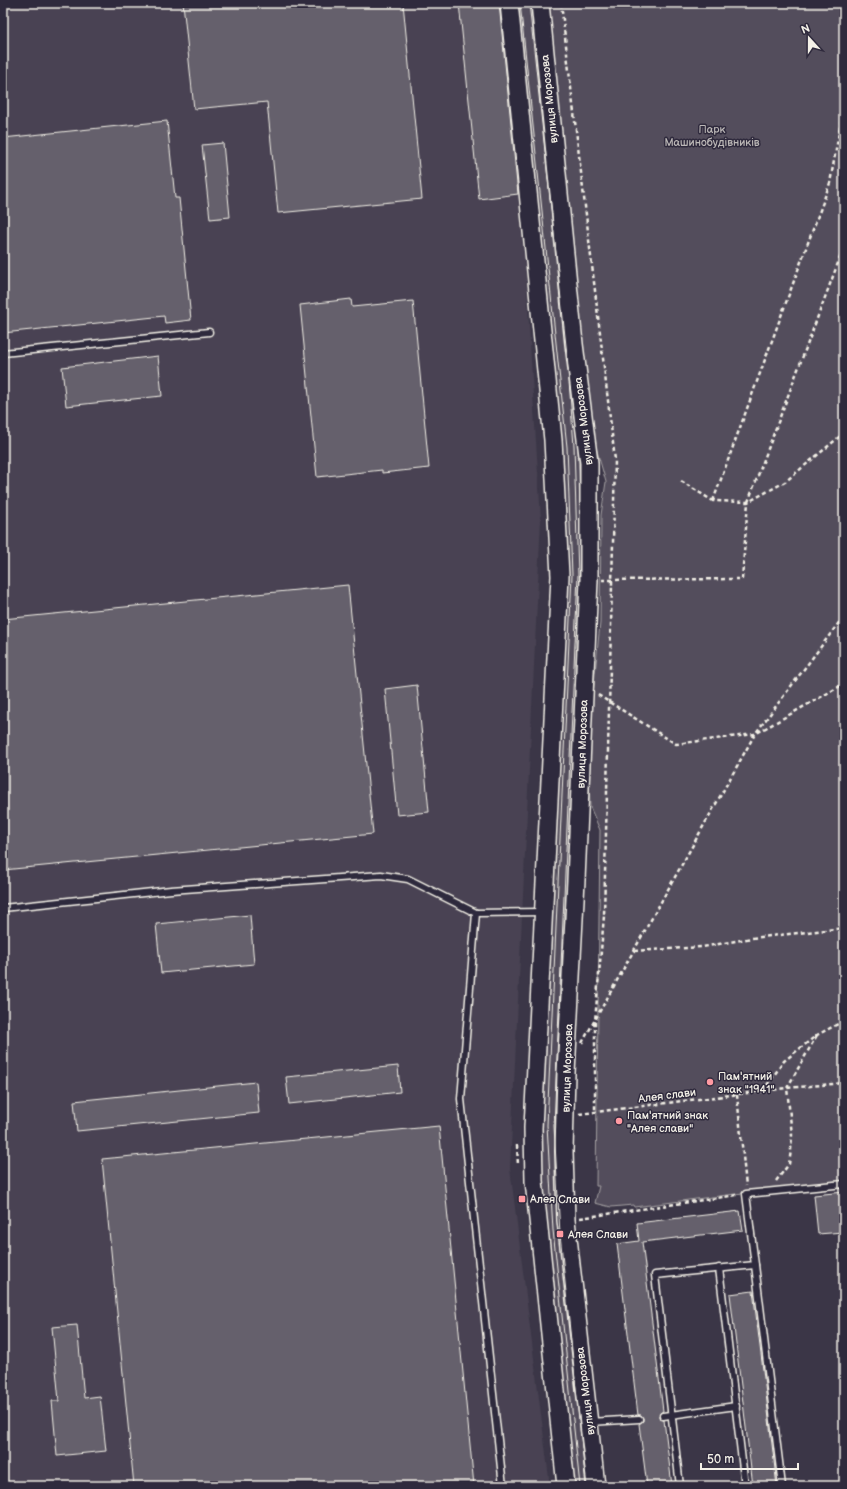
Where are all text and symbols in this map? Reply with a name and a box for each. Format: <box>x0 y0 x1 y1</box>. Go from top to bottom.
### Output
north arrow <box>789 18 829 58</box>
text: N <box>799 22 812 37</box>
street label: вулиця Морозова <box>538 54 561 144</box>
park label: Парк Машинобудівників <box>664 123 760 149</box>
street label: вулиця Морозова <box>572 376 595 466</box>
street label: вулиця Морозова <box>574 699 591 789</box>
street label: вулиця Морозова <box>559 1023 576 1113</box>
place label: Пам'ятний знак "1941" <box>718 1070 775 1096</box>
marker: Пам'ятний знак "1941" <box>705 1077 715 1087</box>
street label: Алея слави <box>636 1086 697 1106</box>
place label: Пам'ятний знак "Алея слави" <box>627 1109 708 1135</box>
marker: Пам'ятний знак "Алея слави" <box>614 1116 624 1126</box>
place label: Aлея Слави <box>530 1193 590 1206</box>
marker: Aлея Слави <box>517 1194 527 1204</box>
place label: Алея Слави <box>567 1228 628 1241</box>
marker: Алея Слави <box>555 1229 565 1239</box>
street label: вулиця Морозова <box>574 1346 597 1436</box>
scale bar <box>701 1445 798 1471</box>
text: 50 m <box>707 1452 734 1467</box>

